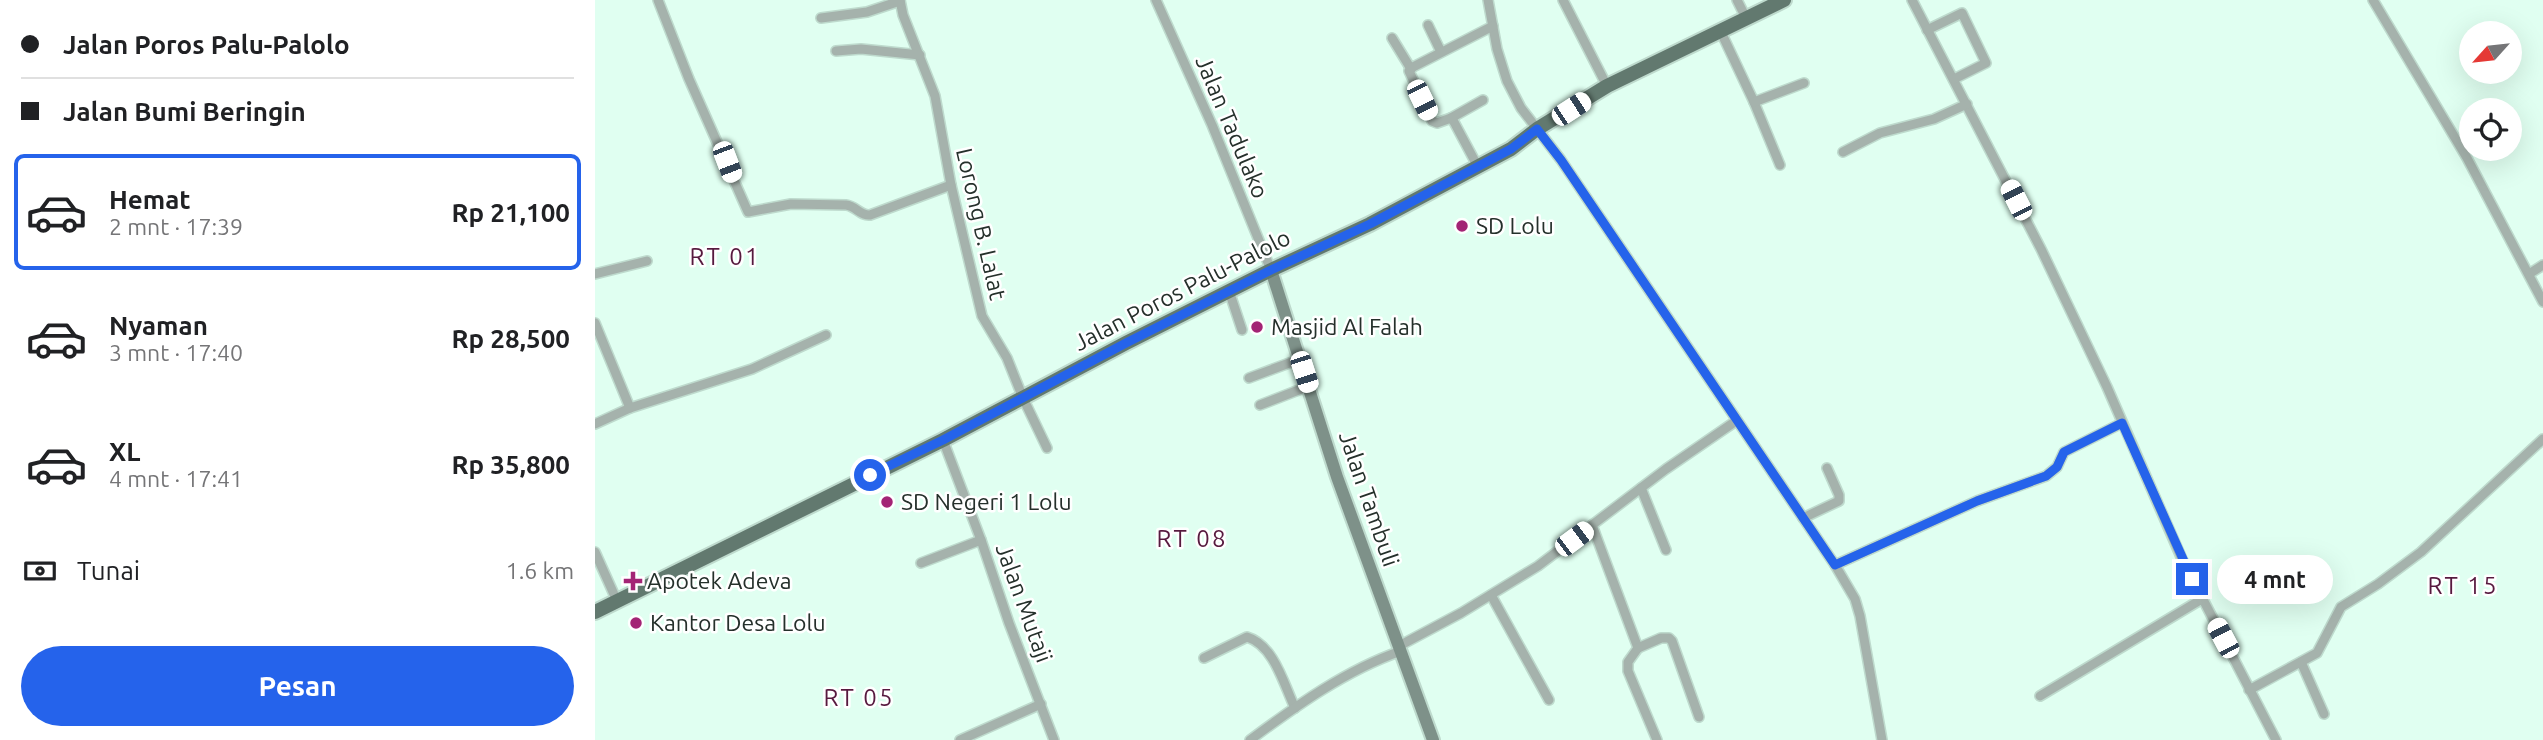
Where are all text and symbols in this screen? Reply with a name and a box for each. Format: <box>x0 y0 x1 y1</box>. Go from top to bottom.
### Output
north arrow <box>2459 21 2522 84</box>
map controls <box>2459 21 2522 161</box>
text: Jalan Poros Palu-Palolo <box>63 30 350 59</box>
street label: Jalan Tadulako <box>1191 52 1274 202</box>
car <box>1404 77 1441 123</box>
car <box>1548 89 1595 129</box>
text: Jalan Bumi Beringin <box>63 97 306 126</box>
button: locate <box>2459 98 2522 161</box>
car <box>710 139 745 185</box>
street label: Lorong B. Lalat <box>952 146 1011 302</box>
car <box>1998 177 2035 223</box>
icon: car <box>25 181 88 244</box>
text: Hemat <box>109 185 191 214</box>
text: Rp 21,100 <box>451 198 570 227</box>
place label: SD Lolu <box>1476 213 1554 238</box>
text: 2 mnt · 17:39 <box>109 214 243 239</box>
marker: SD Lolu <box>1454 218 1470 234</box>
street label: Jalan Poros Palu-Palolo <box>1069 224 1294 355</box>
district label: RT 01 <box>690 243 760 270</box>
icon: car <box>25 307 88 370</box>
text: Nyaman <box>109 311 208 340</box>
place label: Masjid Al Falah <box>1271 314 1423 339</box>
marker: Masjid Al Falah <box>1249 319 1265 335</box>
text: Rp 28,500 <box>451 324 570 353</box>
text: 3 mnt · 17:40 <box>109 340 243 365</box>
car <box>1288 349 1321 395</box>
street label: Jalan Tambuli <box>1335 428 1404 570</box>
icon: car <box>25 433 88 496</box>
text: XL <box>109 437 140 466</box>
text: Rp 35,800 <box>451 450 570 479</box>
route start <box>854 459 886 491</box>
text: 4 mnt · 17:41 <box>109 466 243 491</box>
place label: SD Negeri 1 Lolu <box>901 489 1072 514</box>
marker: SD Negeri 1 Lolu <box>879 494 895 510</box>
car <box>1551 518 1598 560</box>
district label: RT 08 <box>1157 525 1227 552</box>
street label: Jalan Mutaji <box>991 540 1058 666</box>
icon: cash <box>21 552 59 590</box>
callout: 4 mnt <box>2217 554 2332 604</box>
text: Tunai <box>77 556 140 585</box>
text: 1.6 km <box>506 558 574 583</box>
route end <box>2176 563 2208 595</box>
text: 4 mnt <box>2244 567 2306 592</box>
place label: Apotek Adeva <box>647 568 792 593</box>
district label: RT 15 <box>2428 572 2498 599</box>
marker: Apotek Adeva <box>625 573 641 589</box>
place label: Kantor Desa Lolu <box>650 610 826 635</box>
marker: Kantor Desa Lolu <box>628 615 644 631</box>
car <box>2204 615 2243 661</box>
button: Pesan <box>21 646 574 726</box>
district label: RT 05 <box>824 684 894 711</box>

